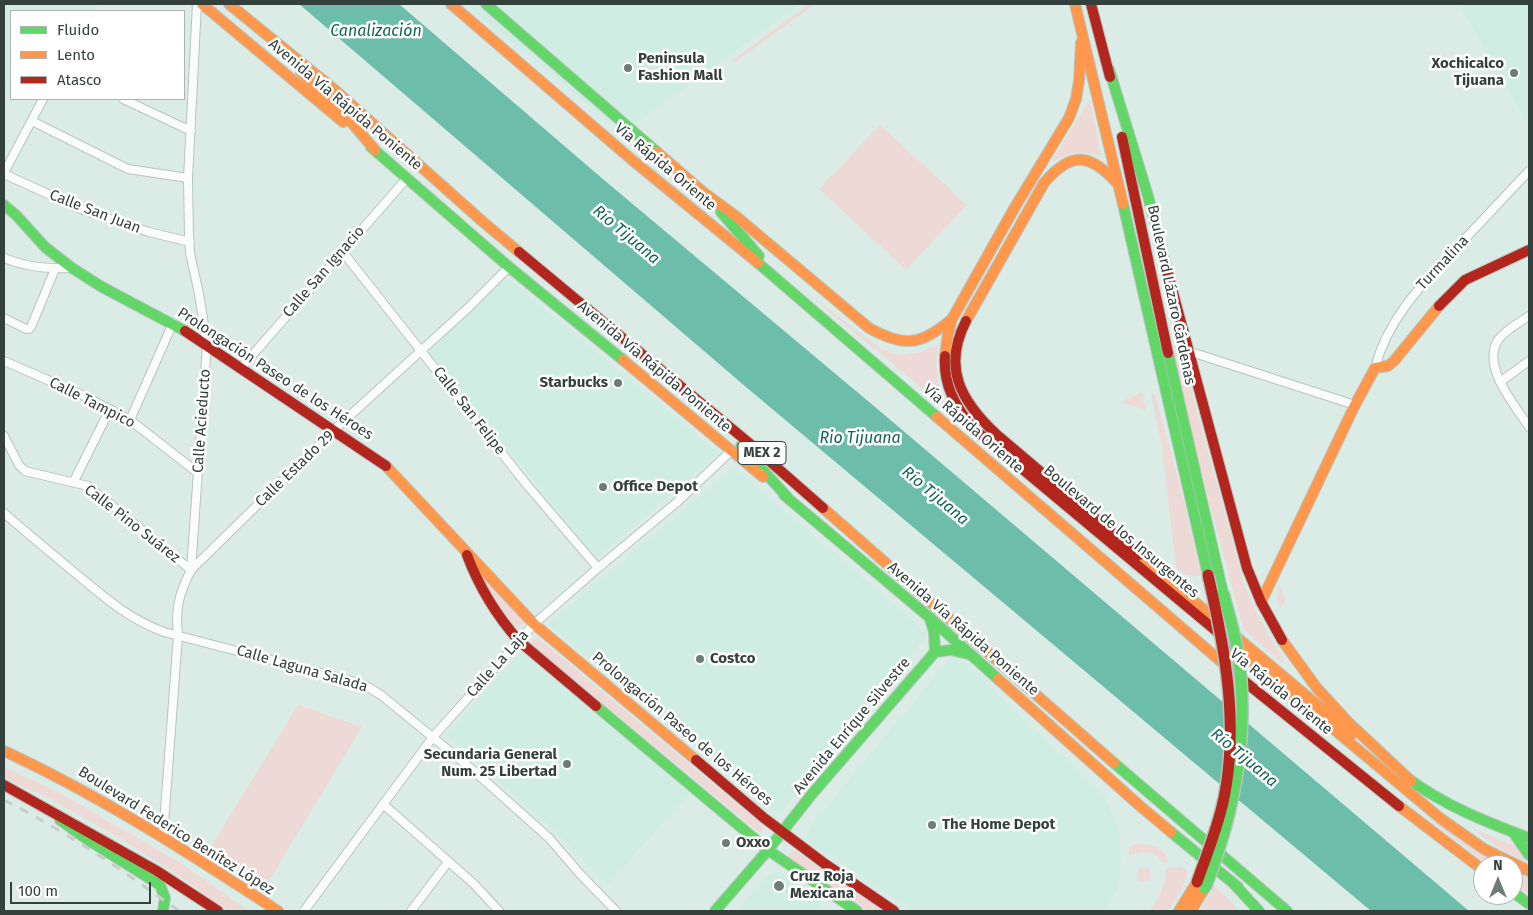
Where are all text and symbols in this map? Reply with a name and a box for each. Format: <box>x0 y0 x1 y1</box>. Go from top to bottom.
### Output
legend <box>10 10 185 100</box>
text: Fluido <box>57 21 99 39</box>
water label: Canalización <box>330 22 422 42</box>
street label: Avenida Vía Rápida Poniente <box>265 36 425 174</box>
text: Lento <box>57 46 95 64</box>
place label: Peninsula Fashion Mall <box>638 50 722 85</box>
place label: Xochicalco Tijuana <box>1432 55 1504 90</box>
marker: Peninsula Fashion Mall <box>622 62 634 74</box>
marker: Xochicalco Tijuana <box>1508 67 1520 79</box>
text: Atasco <box>57 71 102 89</box>
street label: Vía Rápida Oriente <box>611 119 719 215</box>
street label: Calle San Juan <box>47 186 143 238</box>
water label: Río Tijuana <box>589 202 663 268</box>
street label: Boulevard Lázaro Cárdenas <box>1143 203 1199 387</box>
street label: Calle San Ignacio <box>279 222 369 322</box>
street label: Turmalina <box>1413 232 1473 294</box>
street label: Avenida Vía Rápida Poniente <box>574 298 734 436</box>
street label: Prolongación Paseo de los Héroes <box>174 304 376 444</box>
street label: Calle San Felipe <box>429 363 509 459</box>
street label: Calle Acieducto <box>189 368 215 474</box>
street label: Calle Tampico <box>46 374 138 432</box>
place label: Starbucks <box>539 374 608 392</box>
marker: Starbucks <box>612 377 624 389</box>
street label: Vía Rápida Oriente <box>919 381 1027 477</box>
street label: Calle Estado 29 <box>252 427 338 511</box>
water label: Rio Tijuana <box>819 429 901 449</box>
road number: MEX 2 <box>738 442 786 464</box>
street label: Boulevard de los Insurgentes <box>1040 462 1202 602</box>
water label: Río Tijuana <box>898 463 972 529</box>
place label: Office Depot <box>613 478 698 496</box>
street label: Calle Pino Suárez <box>81 481 183 567</box>
marker: Office Depot <box>597 481 609 493</box>
street label: Avenida Vía Rápida Poniente <box>884 558 1042 700</box>
street label: Calle La Laja <box>463 627 533 701</box>
street label: Calle Laguna Salada <box>234 642 370 696</box>
street label: Vía Rápida Oriente <box>1226 645 1336 739</box>
street label: Prolongación Paseo de los Héroes <box>588 648 776 810</box>
place label: Costco <box>710 650 755 668</box>
marker: Costco <box>694 653 706 665</box>
street label: Avenida Enríque Silvestre <box>790 654 914 798</box>
water label: Río Tijuana <box>1207 725 1281 791</box>
place label: Secundaria General Num. 25 Libertad <box>424 746 557 781</box>
marker: Secundaria General Num. 25 Libertad <box>561 758 573 770</box>
street label: Boulevard Federico Benítez López <box>75 763 277 899</box>
place label: The Home Depot <box>942 816 1055 834</box>
marker: The Home Depot <box>926 819 938 831</box>
place label: Oxxo <box>736 834 770 852</box>
marker: Oxxo <box>720 837 732 849</box>
north arrow <box>1473 855 1523 905</box>
text: N <box>1493 857 1503 874</box>
place label: Cruz Roja Mexicana <box>790 868 854 903</box>
scale bar <box>12 872 154 904</box>
marker: Cruz Roja Mexicana <box>772 879 786 893</box>
text: 100 m <box>18 882 58 900</box>

